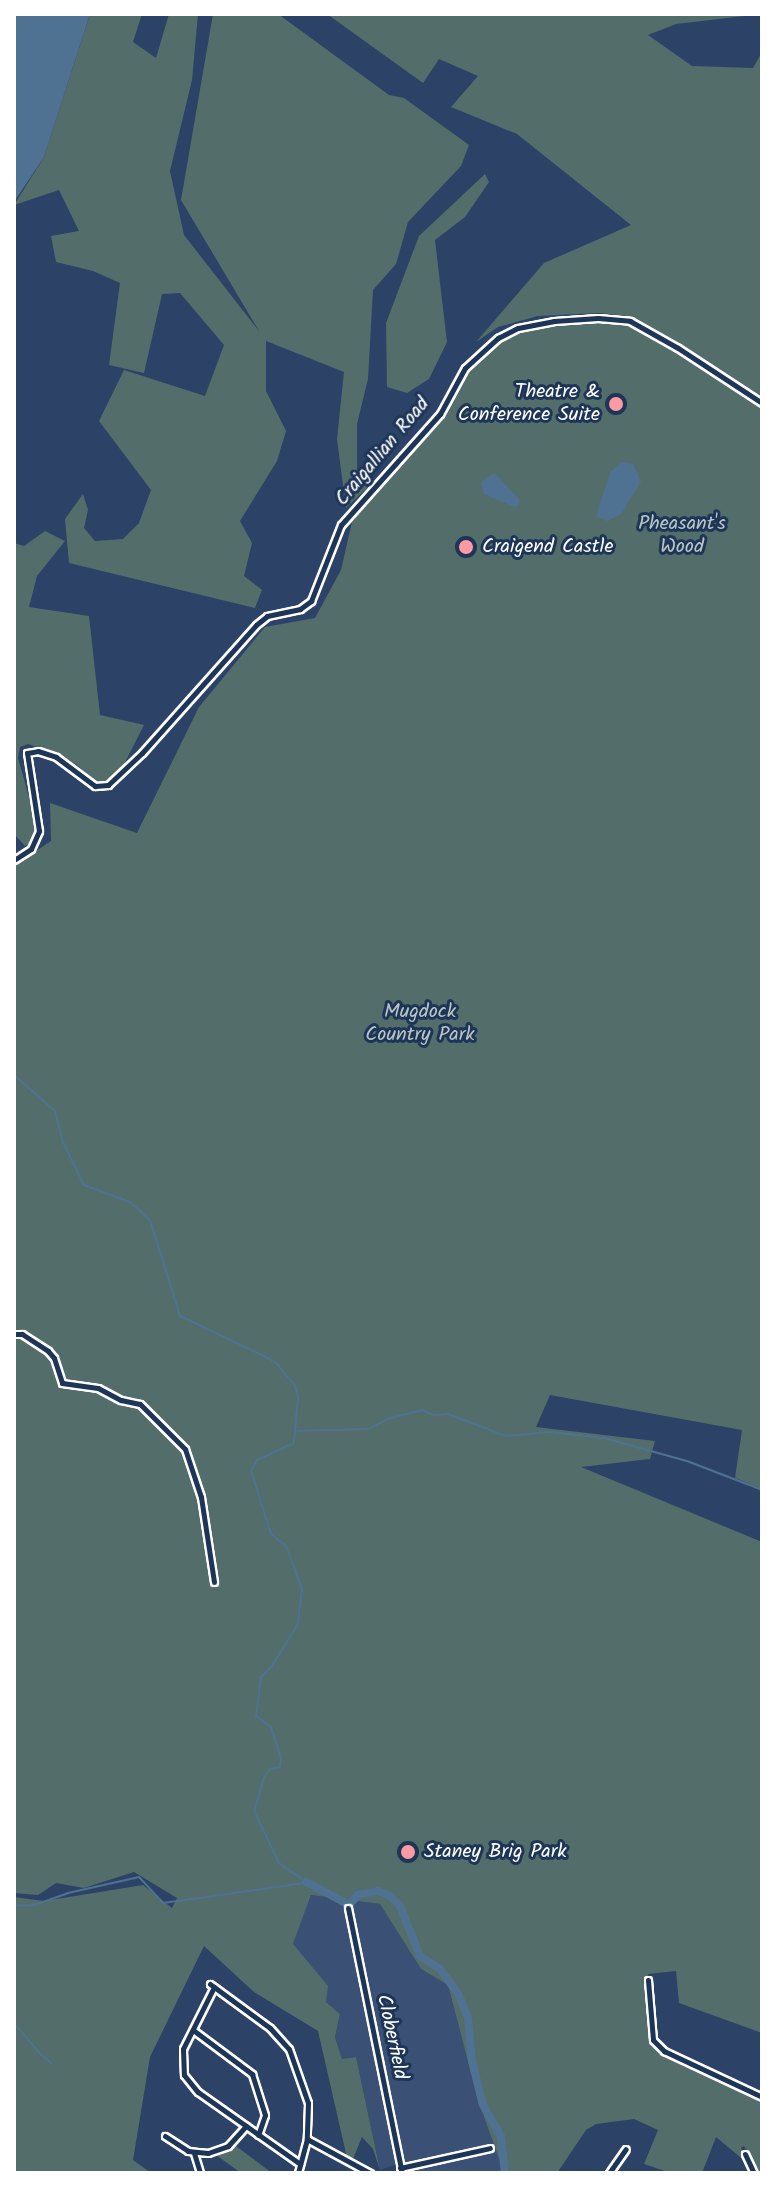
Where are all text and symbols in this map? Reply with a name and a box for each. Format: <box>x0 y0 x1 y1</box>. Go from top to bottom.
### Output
place label: Theatre & Conference Suite <box>458 380 600 427</box>
street label: Craigallian Road <box>331 393 435 511</box>
marker: Theatre & Conference Suite <box>607 395 625 413</box>
park label: Pheasant's Wood <box>638 513 726 560</box>
place label: Craigend Castle <box>482 535 613 559</box>
marker: Craigend Castle <box>457 538 475 556</box>
park label: Mugdock Country Park <box>365 1001 475 1048</box>
place label: Staney Brig Park <box>424 1840 567 1864</box>
marker: Staney Brig Park <box>399 1843 417 1861</box>
street label: Cloberfield <box>370 1992 412 2082</box>

